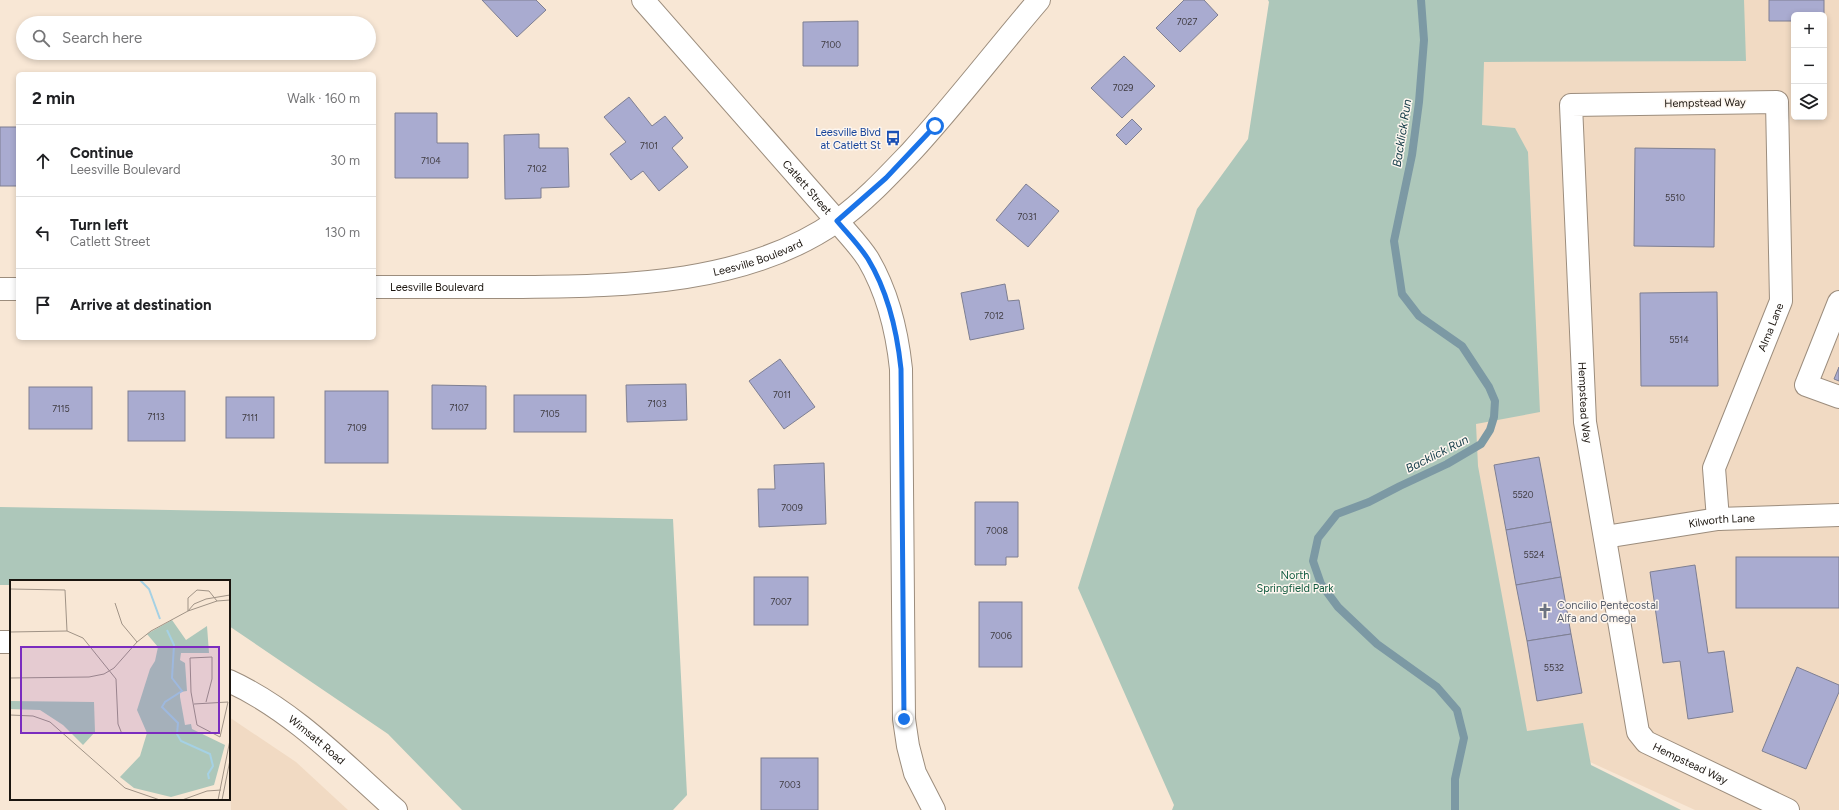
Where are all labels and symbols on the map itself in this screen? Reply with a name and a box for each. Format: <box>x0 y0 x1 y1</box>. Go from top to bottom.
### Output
house number: 7027 <box>1177 16 1197 27</box>
house number: 7100 <box>821 39 841 50</box>
house number: 7029 <box>1113 82 1133 93</box>
street label: Hempstead Way <box>1664 96 1746 110</box>
water label: Backlick Run <box>1390 98 1414 168</box>
route start <box>926 117 944 135</box>
place label: Leesville Blvd at Catlett St <box>815 126 881 152</box>
bus stop icon: Leesville Blvd at Catlett St <box>884 129 902 147</box>
house number: 7101 <box>640 140 658 151</box>
house number: 7104 <box>421 155 441 166</box>
street label: Catlett Street <box>780 157 835 217</box>
house number: 7102 <box>527 163 547 174</box>
house number: 5510 <box>1665 192 1685 203</box>
house number: 7031 <box>1017 211 1037 222</box>
street label: Leesville Boulevard <box>712 236 805 279</box>
street label: Leesville Boulevard <box>390 281 484 294</box>
street label: Alma Lane <box>1755 301 1786 353</box>
house number: 7012 <box>984 310 1004 321</box>
house number: 5514 <box>1669 334 1689 345</box>
street label: Hempstead Way <box>1576 361 1595 444</box>
house number: 7011 <box>773 389 791 400</box>
house number: 7103 <box>647 398 667 409</box>
house number: 7107 <box>449 402 469 413</box>
house number: 7115 <box>52 403 70 414</box>
house number: 7105 <box>540 408 560 419</box>
house number: 7113 <box>147 411 165 422</box>
house number: 7111 <box>242 412 258 423</box>
house number: 7109 <box>347 422 367 433</box>
water label: Backlick Run <box>1403 432 1471 476</box>
house number: 5520 <box>1512 489 1534 500</box>
house number: 7009 <box>781 502 803 513</box>
street label: Kilworth Lane <box>1687 511 1755 530</box>
house number: 7008 <box>986 525 1008 536</box>
house number: 5524 <box>1524 549 1545 560</box>
park label: North Springfield Park <box>1256 569 1334 595</box>
inset map <box>10 580 230 800</box>
house number: 7007 <box>770 596 792 607</box>
place label: Concilio Pentecostal Alfa and Omega <box>1557 599 1658 625</box>
church icon: Concilio Pentecostal Alfa and Omega <box>1536 602 1554 620</box>
house number: 7006 <box>990 630 1012 641</box>
house number: 5532 <box>1544 662 1564 673</box>
route end <box>895 710 913 728</box>
street label: Wimsatt Road <box>286 712 348 767</box>
street label: Hempstead Way <box>1651 740 1730 787</box>
house number: 7003 <box>779 779 801 790</box>

